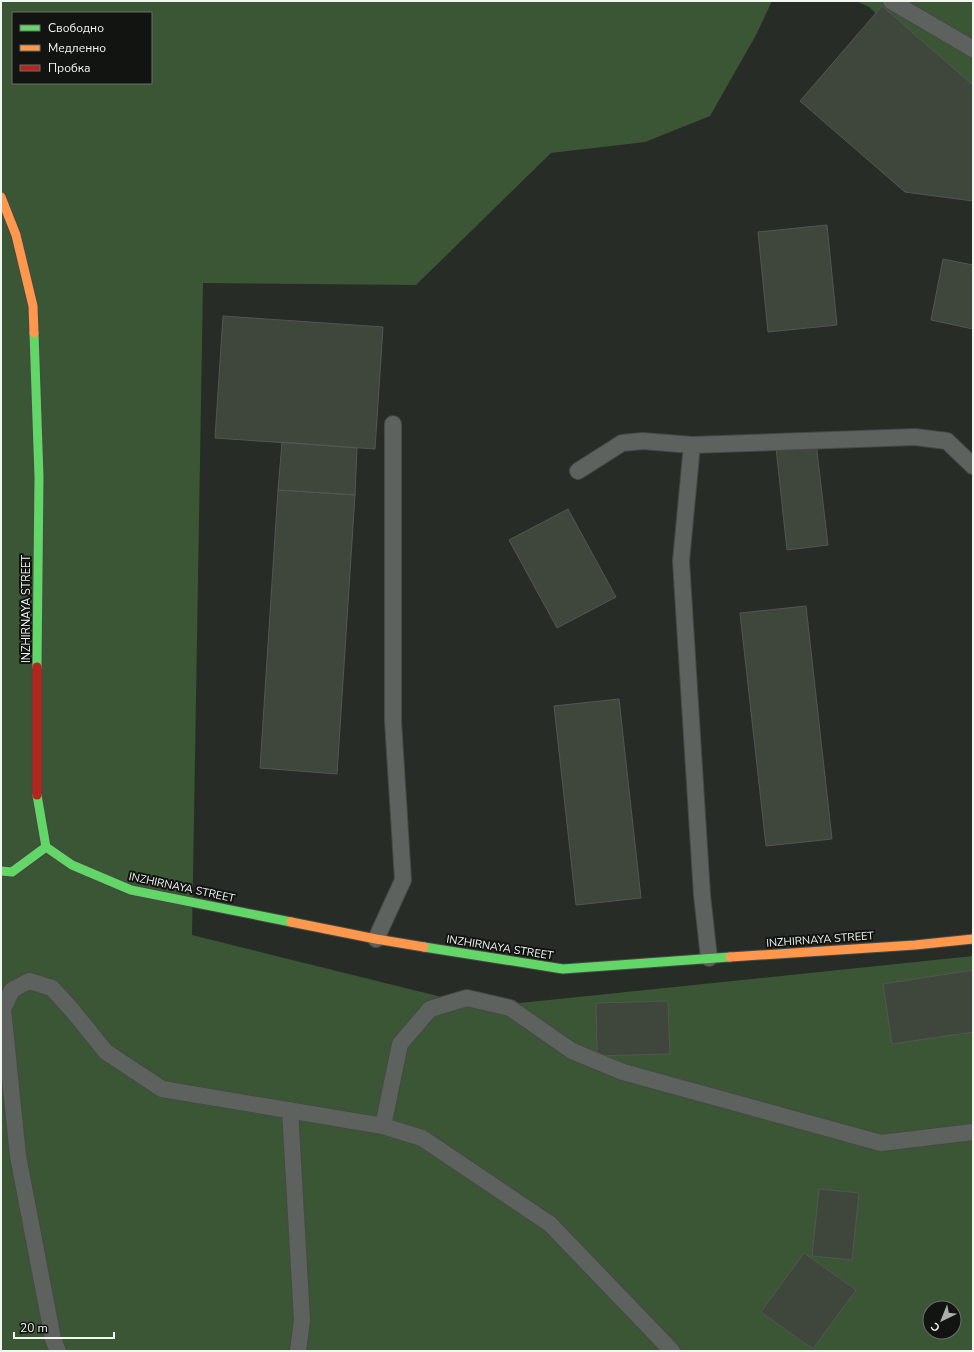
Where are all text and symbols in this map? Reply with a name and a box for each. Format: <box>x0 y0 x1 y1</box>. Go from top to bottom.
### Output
legend <box>12 12 152 84</box>
text: Свободно <box>48 20 104 36</box>
text: Медленно <box>48 40 106 56</box>
text: Пробка <box>48 60 91 76</box>
street label: INZHIRNAYA STREET <box>19 555 34 663</box>
street label: INZHIRNAYA STREET <box>128 869 237 906</box>
street label: INZHIRNAYA STREET <box>766 928 875 951</box>
street label: INZHIRNAYA STREET <box>445 932 555 963</box>
north arrow <box>922 1300 962 1340</box>
scale bar <box>14 1314 114 1340</box>
text: С <box>927 1319 943 1335</box>
text: 20 m <box>20 1320 48 1336</box>

